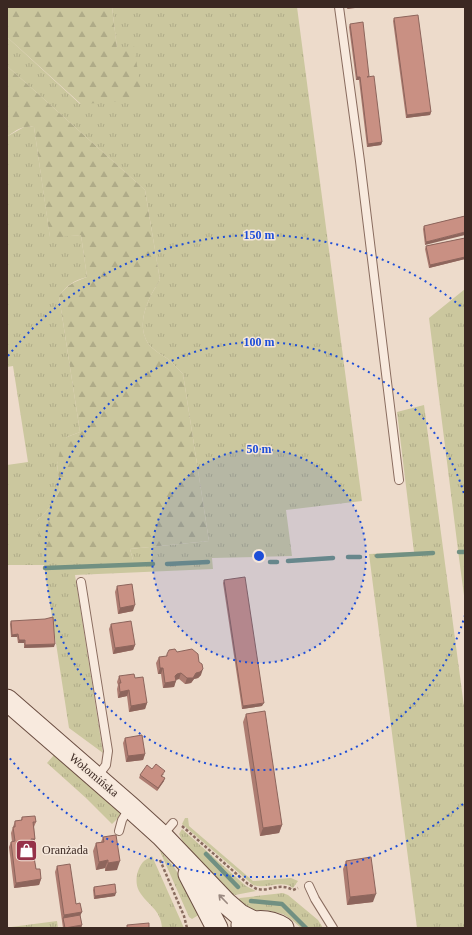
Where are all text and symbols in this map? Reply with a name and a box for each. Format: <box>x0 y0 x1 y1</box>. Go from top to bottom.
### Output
text: 150 m <box>244 228 275 242</box>
text: 100 m <box>244 335 275 349</box>
text: 50 m <box>247 442 272 456</box>
centre of rings <box>252 549 266 563</box>
street label: Wołomińska <box>66 750 122 800</box>
shop icon: Oranżada <box>14 837 40 863</box>
place label: Oranżada <box>42 843 89 857</box>
one-way arrow <box>218 894 227 904</box>

